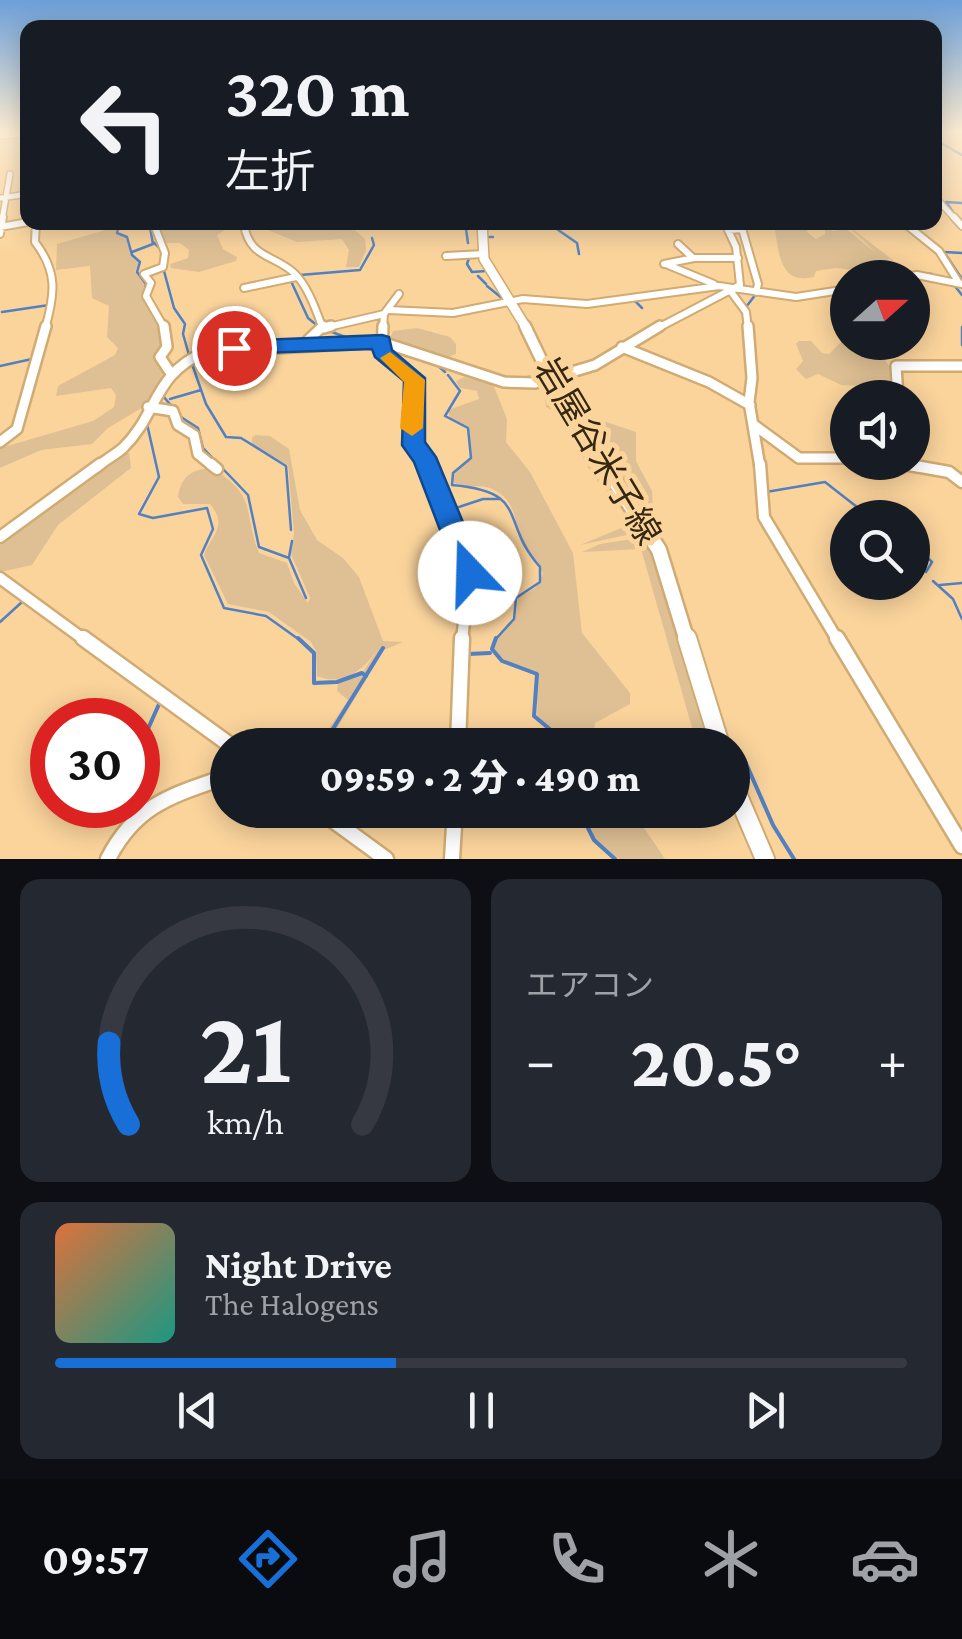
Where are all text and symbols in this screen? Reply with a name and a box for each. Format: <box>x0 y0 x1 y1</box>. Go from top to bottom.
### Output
text: 320 m <box>225 53 409 131</box>
icon: left <box>60 60 190 190</box>
text: 左折 <box>225 147 315 197</box>
north arrow <box>830 260 930 360</box>
map controls <box>830 260 930 600</box>
pin <box>192 306 277 391</box>
icon: arrive <box>207 321 262 376</box>
street label: 岩屋谷米子線 <box>527 351 668 551</box>
button: sound <box>830 380 930 480</box>
button: search <box>830 500 930 600</box>
position arrow <box>418 521 522 625</box>
speed limit sign: 30 <box>30 698 160 828</box>
text: 09:59 · 2 分 · 490 m <box>320 757 640 799</box>
text: エアコン <box>526 967 654 1003</box>
text: 21 <box>200 989 291 1104</box>
text: 20.5° <box>631 1019 802 1102</box>
text: − <box>526 1030 555 1091</box>
text: + <box>878 1030 907 1091</box>
text: km/h <box>207 1102 284 1142</box>
text: Night Drive <box>205 1244 392 1286</box>
text: The Halogens <box>205 1286 379 1322</box>
icon: previous <box>170 1383 225 1438</box>
icon: pause <box>454 1383 509 1438</box>
icon: next <box>738 1383 793 1438</box>
icon: directions <box>233 1524 303 1594</box>
icon: music <box>387 1524 457 1594</box>
icon: phone <box>542 1524 612 1594</box>
icon: climate <box>696 1524 766 1594</box>
icon: car <box>850 1524 920 1594</box>
text: 09:57 <box>42 1534 149 1584</box>

